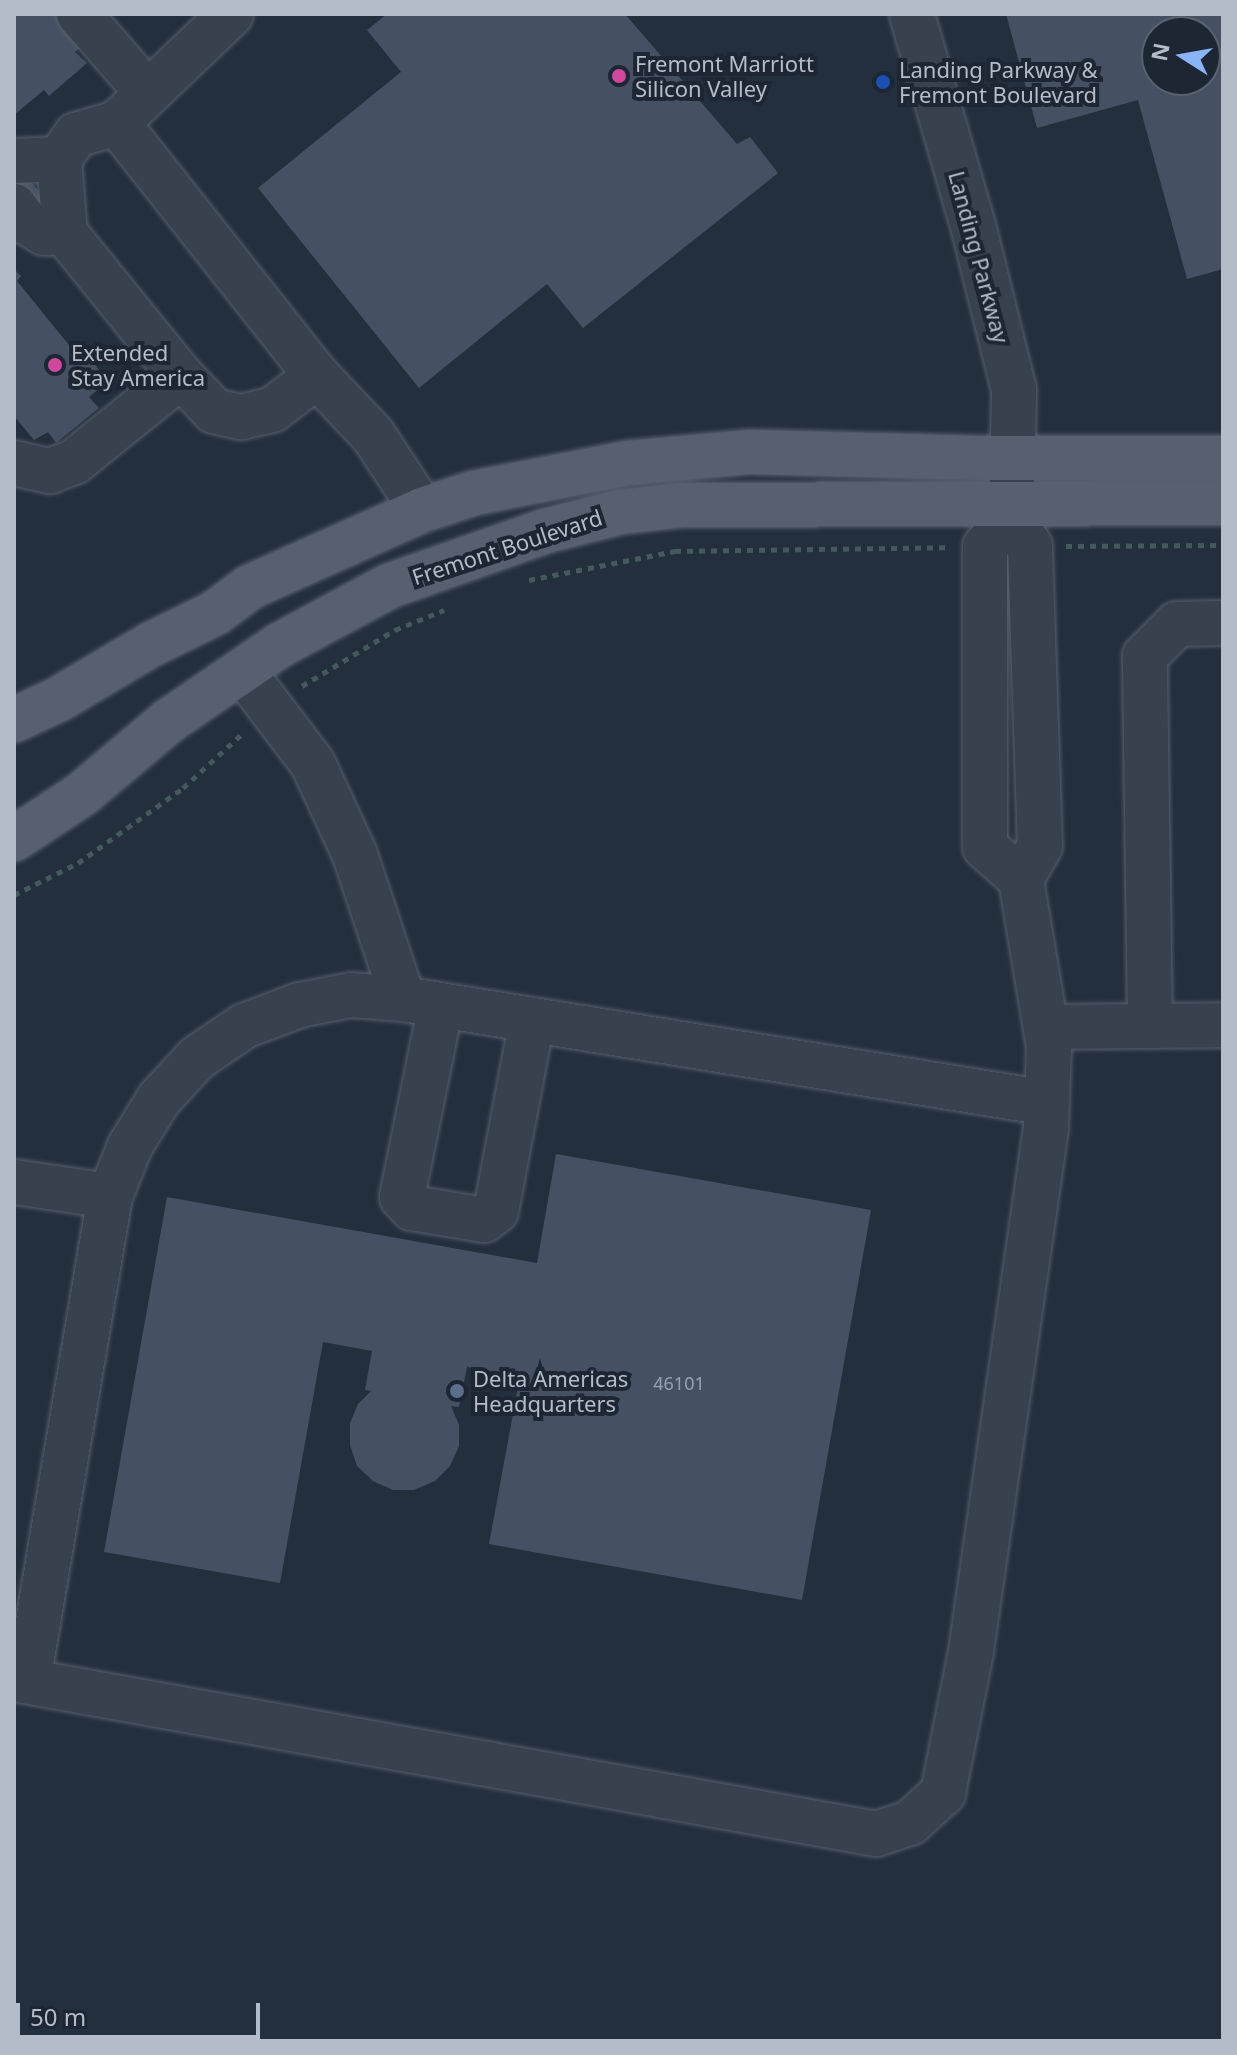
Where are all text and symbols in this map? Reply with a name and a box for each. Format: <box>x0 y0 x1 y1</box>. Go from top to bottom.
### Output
north arrow <box>1141 16 1221 96</box>
text: N <box>1143 40 1176 63</box>
place label: Fremont Marriott Silicon Valley <box>635 50 814 102</box>
place label: Landing Parkway & Fremont Boulevard <box>899 56 1098 108</box>
marker: Fremont Marriott Silicon Valley <box>610 67 628 85</box>
marker: Landing Parkway & Fremont Boulevard <box>874 73 892 91</box>
street label: Landing Parkway <box>943 168 1015 346</box>
place label: Extended Stay America <box>71 339 205 390</box>
marker: Extended Stay America <box>46 356 64 374</box>
street label: Fremont Boulevard <box>409 504 605 590</box>
place label: Delta Americas Headquarters <box>473 1365 628 1416</box>
house number: 46101 <box>653 1372 705 1394</box>
marker: Delta Americas Headquarters <box>448 1382 466 1400</box>
scale bar <box>20 1987 264 2037</box>
text: 50 m <box>30 2000 86 2033</box>

